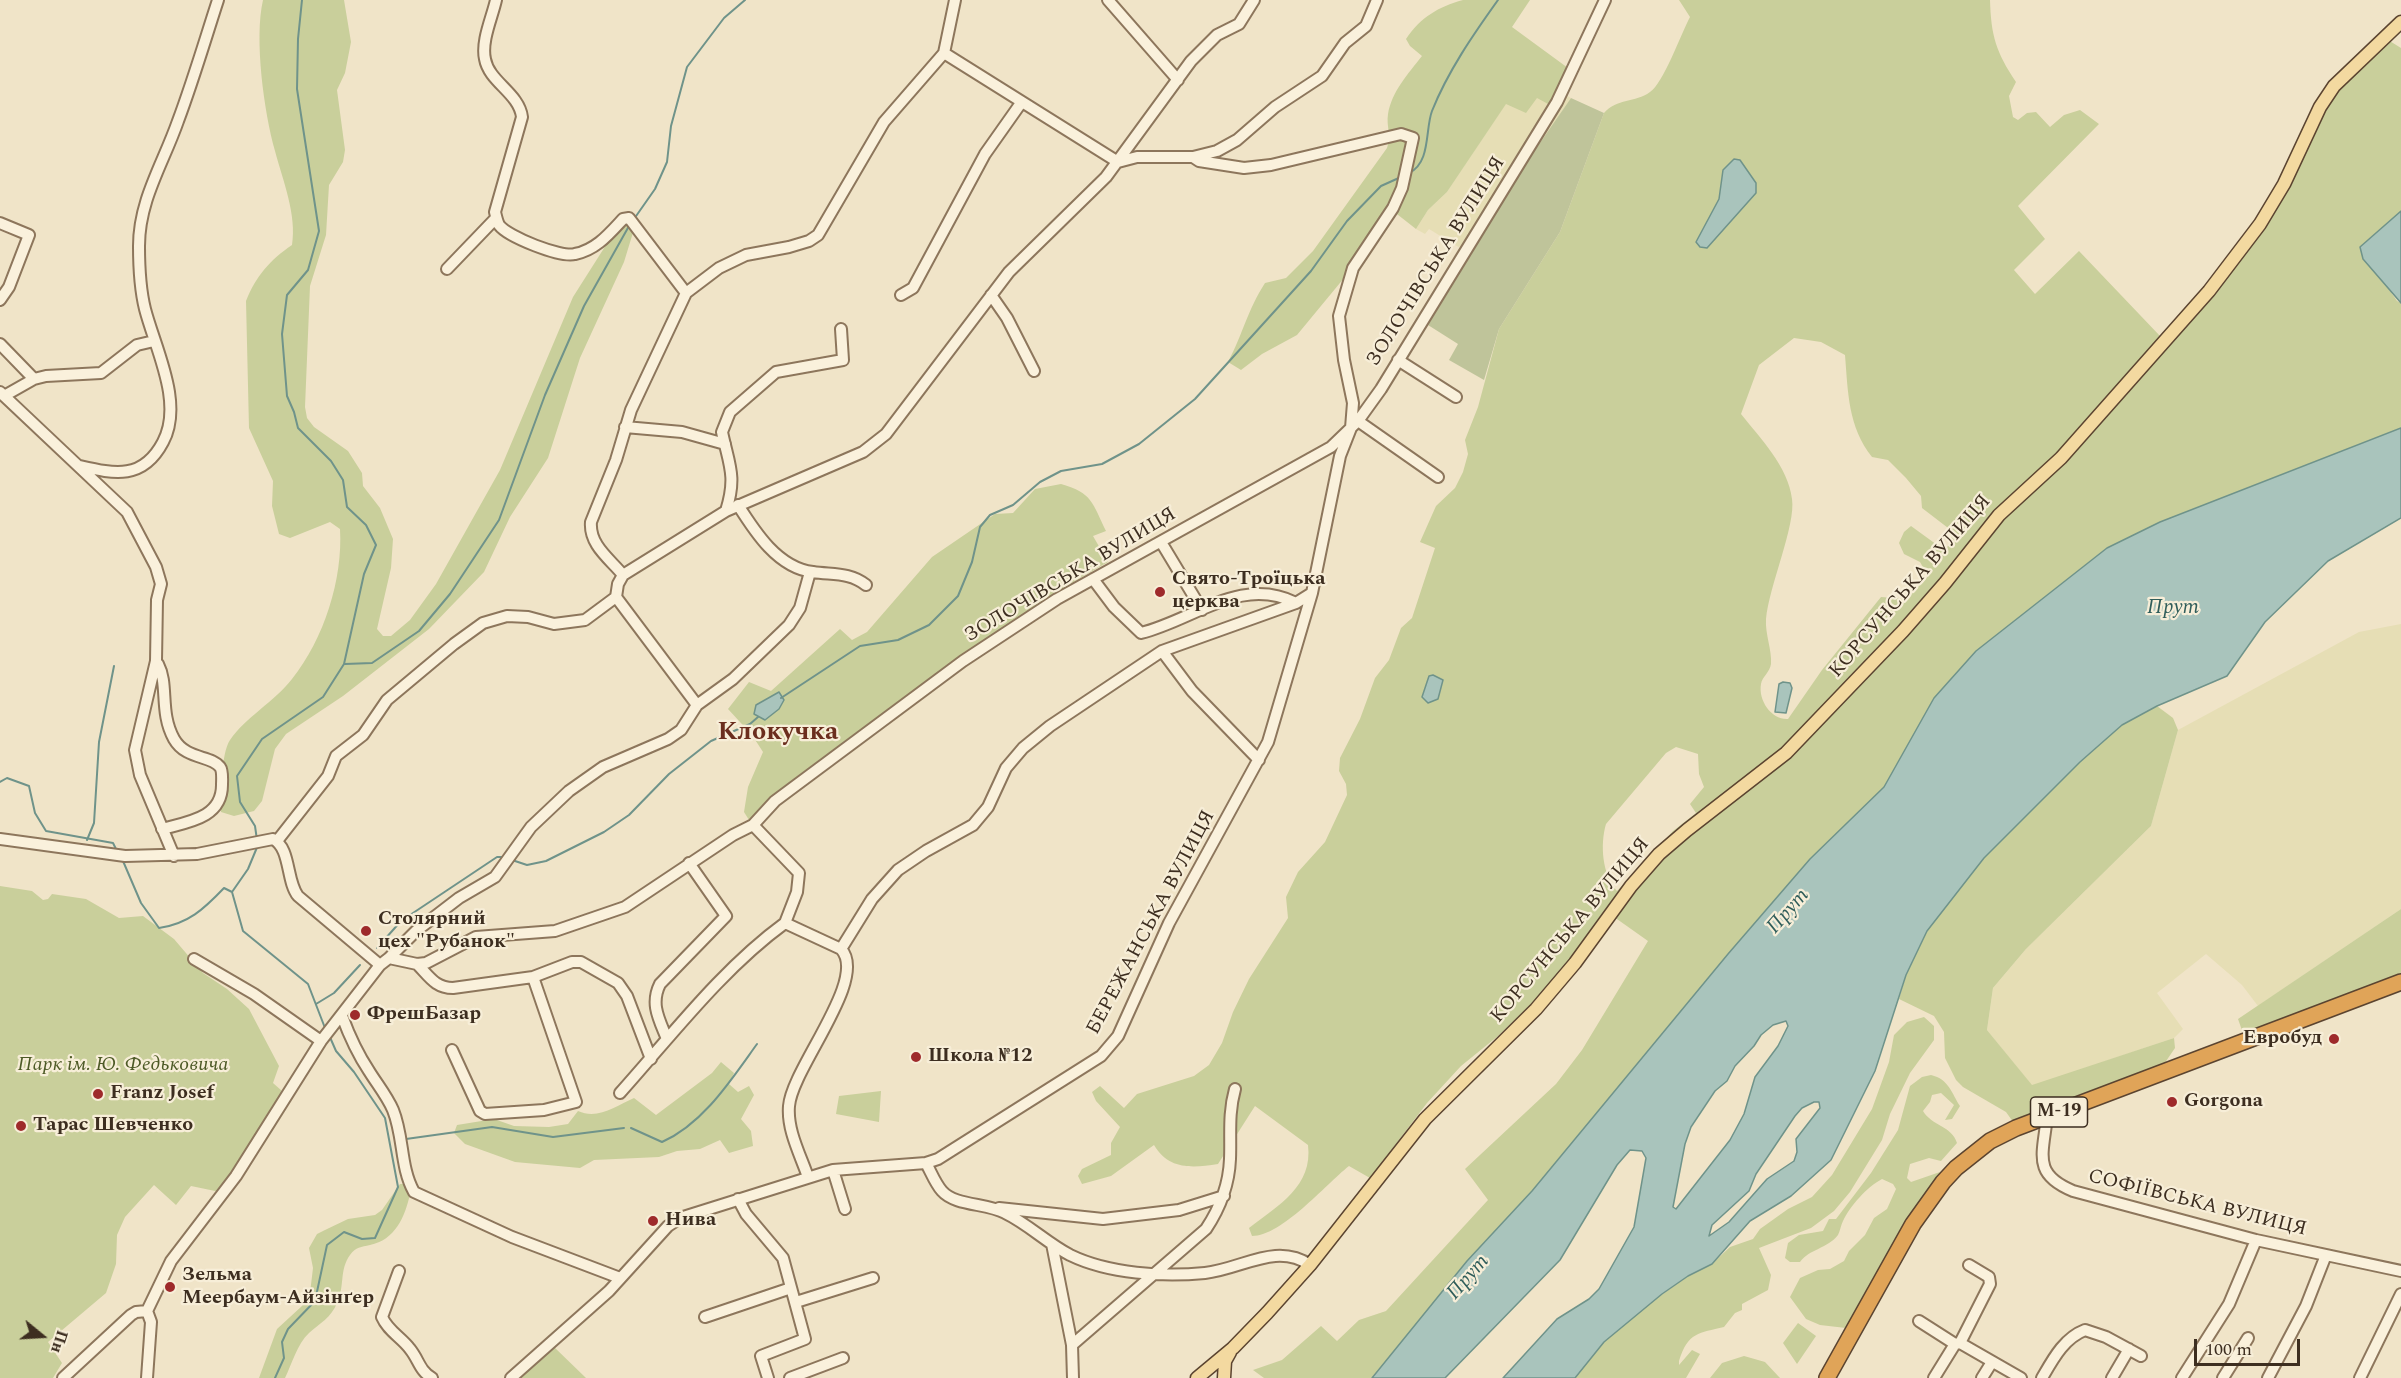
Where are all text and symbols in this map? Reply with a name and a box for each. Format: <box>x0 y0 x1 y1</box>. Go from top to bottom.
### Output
street label: ЗОЛОЧІВСЬКА ВУЛИЦЯ <box>1363 153 1511 371</box>
street label: КОРСУНСЬКА ВУЛИЦЯ <box>1825 491 1997 683</box>
street label: ЗОЛОЧІВСЬКА ВУЛИЦЯ <box>961 503 1181 649</box>
place label: Свято-Троїцька церква <box>1172 568 1325 615</box>
marker: Свято-Троїцька церква <box>1153 585 1167 599</box>
water label: Прут <box>2147 596 2199 622</box>
district label: Клокучка <box>717 718 839 750</box>
street label: БЕРЕЖАНСЬКА ВУЛИЦЯ <box>1083 807 1221 1039</box>
street label: КОРСУНСЬКА ВУЛИЦЯ <box>1486 833 1656 1029</box>
water label: Прут <box>1762 884 1816 940</box>
place label: Столярний цех "Рубанок" <box>378 908 515 955</box>
marker: Столярний цех "Рубанок" <box>359 924 373 938</box>
place label: ФрешБазар <box>367 1003 481 1027</box>
marker: ФрешБазар <box>348 1008 362 1022</box>
place label: Евробуд <box>2243 1027 2322 1051</box>
marker: Евробуд <box>2327 1032 2341 1046</box>
place label: Школа №12 <box>928 1045 1032 1069</box>
marker: Школа №12 <box>909 1050 923 1064</box>
park label: Парк ім. Ю. Федьковича <box>18 1054 228 1078</box>
place label: Franz Josef <box>110 1082 214 1106</box>
marker: Franz Josef <box>91 1087 105 1101</box>
place label: Gorgona <box>2184 1090 2263 1114</box>
marker: Gorgona <box>2165 1095 2179 1109</box>
road number: М-19 <box>2030 1097 2088 1127</box>
place label: Тарас Шевченко <box>33 1114 193 1138</box>
marker: Тарас Шевченко <box>14 1119 28 1133</box>
street label: СОФІЇВСЬКА ВУЛИЦЯ <box>2085 1165 2309 1243</box>
place label: Нива <box>665 1209 716 1233</box>
marker: Нива <box>646 1214 660 1228</box>
water label: Прут <box>1442 1250 1496 1306</box>
place label: Зельма Меербаум-Айзінґер <box>182 1264 374 1311</box>
marker: Зельма Меербаум-Айзінґер <box>163 1280 177 1294</box>
north arrow <box>12 1306 72 1366</box>
text: Пн <box>44 1327 74 1356</box>
scale bar <box>2197 1327 2304 1365</box>
text: 100 m <box>2205 1336 2252 1363</box>

